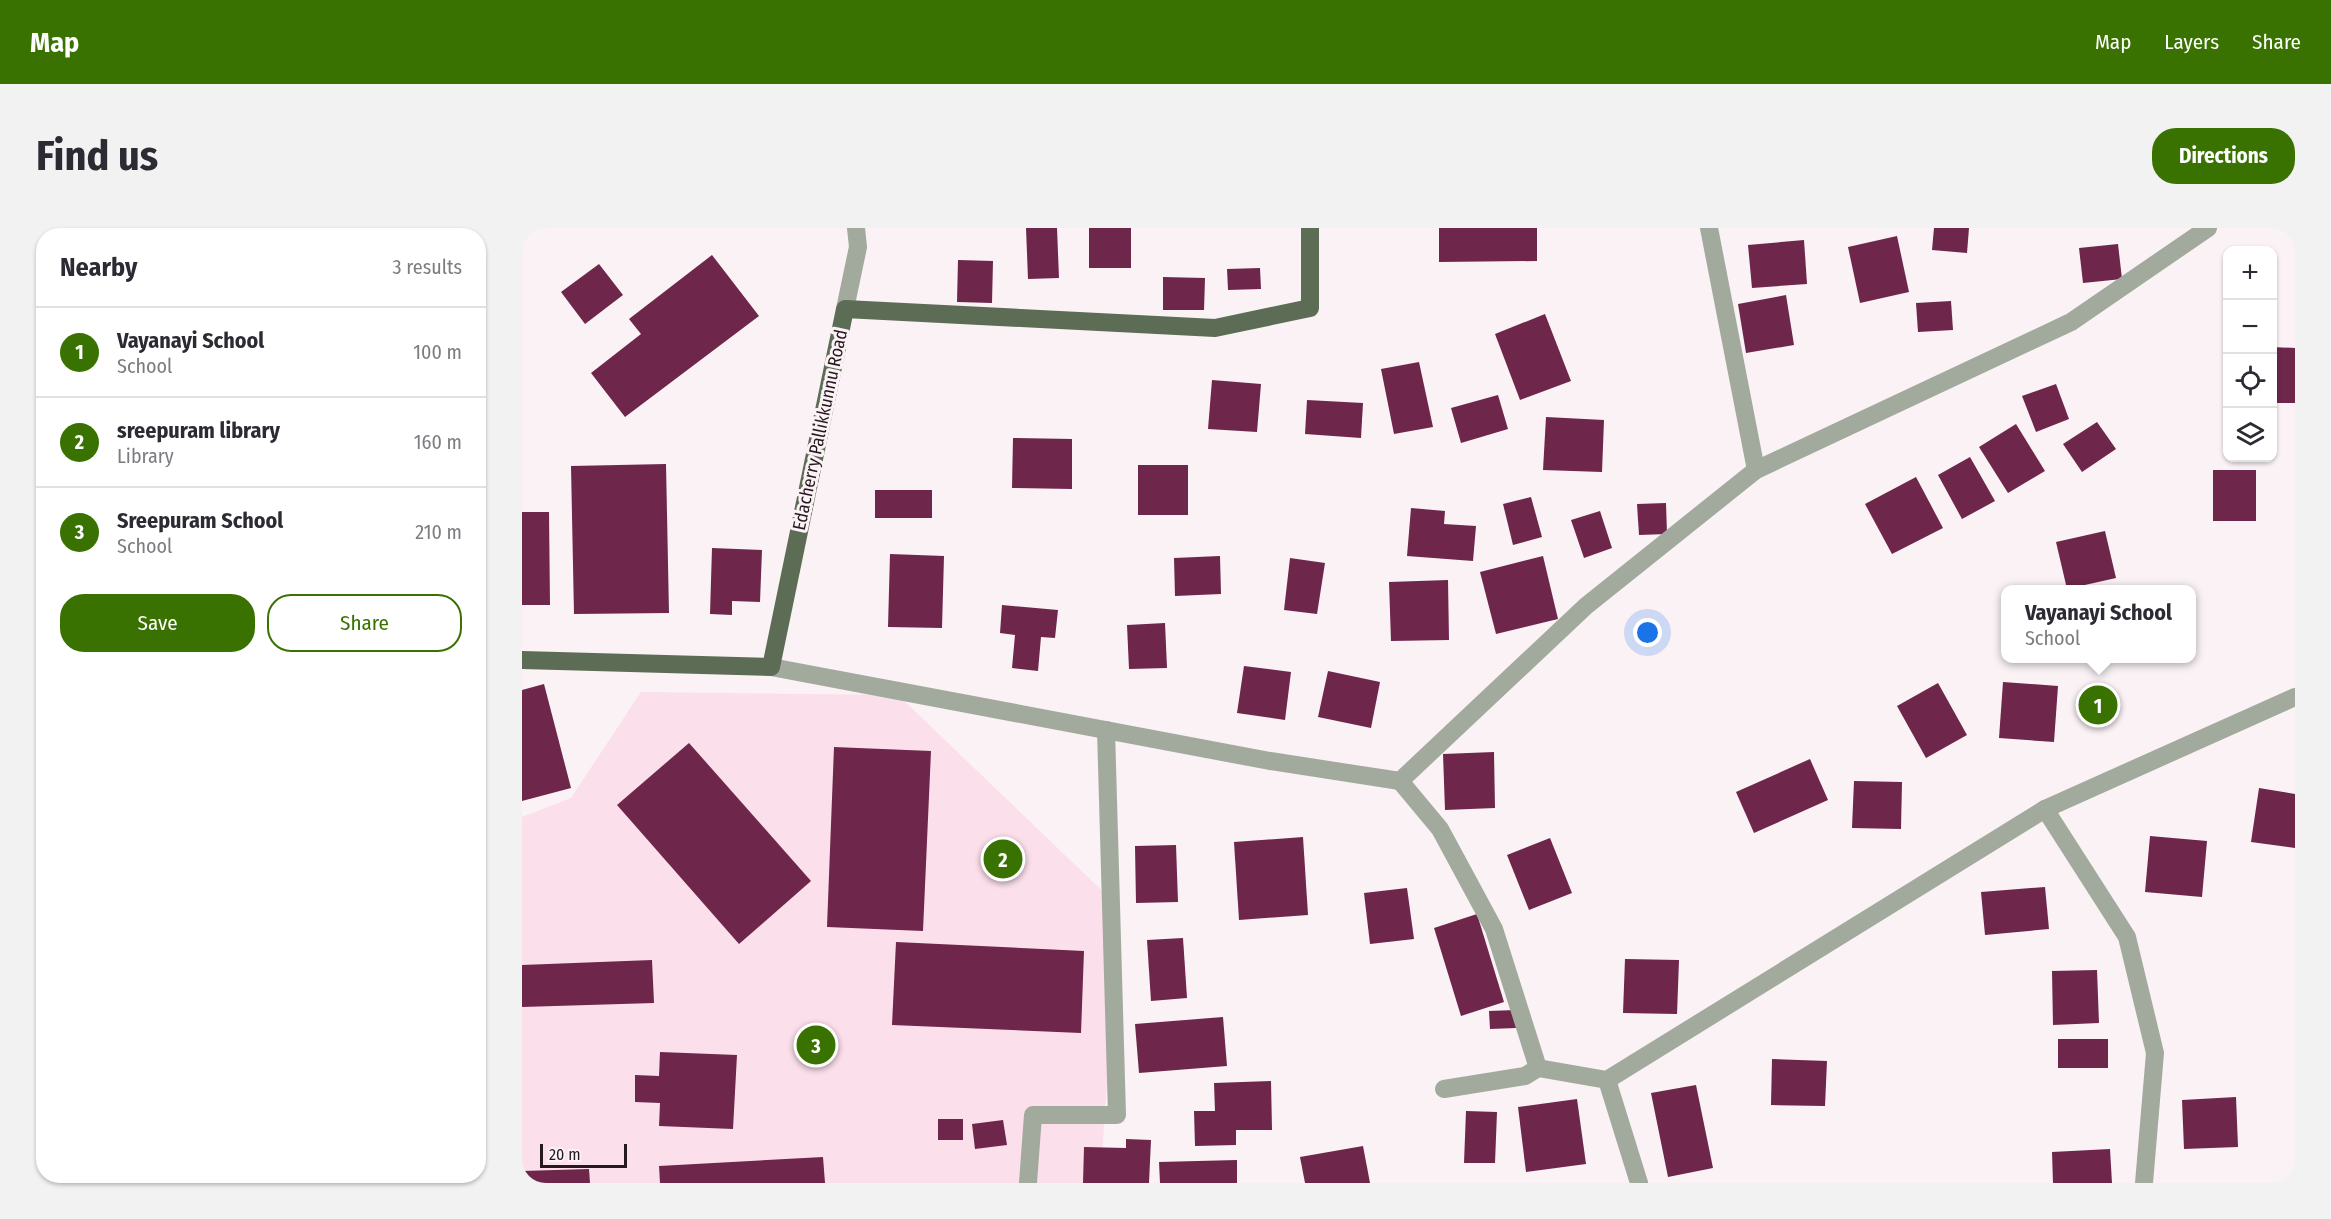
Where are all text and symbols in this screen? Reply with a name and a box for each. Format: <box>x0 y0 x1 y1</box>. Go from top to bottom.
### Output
text: Map <box>30 26 79 59</box>
text: Map <box>2095 29 2131 55</box>
text: Layers <box>2164 29 2219 55</box>
text: Share <box>2252 29 2301 55</box>
button: Directions <box>2152 128 2295 184</box>
text: Find us <box>36 131 158 181</box>
map controls <box>2223 246 2277 462</box>
button: + <box>2223 246 2277 300</box>
text: Nearby <box>60 252 137 283</box>
text: 3 results <box>393 255 462 279</box>
button: − <box>2223 300 2277 354</box>
text: Vayanayi School <box>117 327 264 354</box>
street label: Edacherry Pallikkunnu Road <box>788 328 852 532</box>
text: 1 <box>75 340 84 364</box>
text: 100 m <box>413 340 462 364</box>
text: School <box>117 354 172 378</box>
button: locate <box>2223 354 2277 408</box>
button: layers <box>2223 408 2277 462</box>
text: sreepuram library <box>117 417 280 444</box>
text: 2 <box>75 430 84 454</box>
text: 160 m <box>414 430 462 454</box>
text: Library <box>117 444 174 468</box>
text: Sreepuram School <box>117 507 283 534</box>
text: 3 <box>75 520 84 544</box>
text: 210 m <box>415 520 462 544</box>
text: School <box>117 534 172 558</box>
popup <box>2001 585 2196 663</box>
button: Save <box>60 594 255 652</box>
button: Share <box>267 594 462 652</box>
text: Vayanayi School <box>2025 599 2172 626</box>
your location <box>1633 618 1662 647</box>
text: School <box>2025 626 2080 650</box>
pin: 1 <box>2078 682 2118 728</box>
pin: 2 <box>984 836 1022 882</box>
pin: 3 <box>796 1022 836 1068</box>
scale bar <box>540 1141 627 1168</box>
text: 20 m <box>549 1145 580 1164</box>

